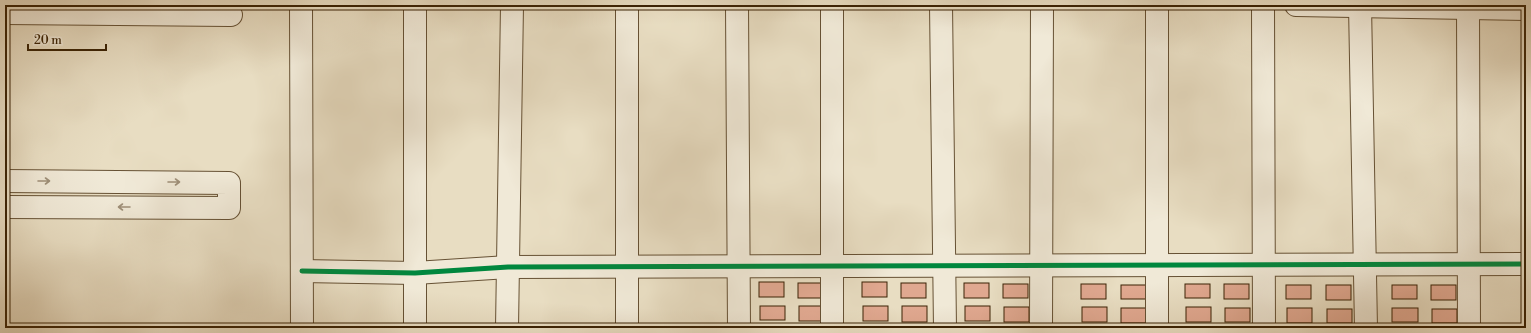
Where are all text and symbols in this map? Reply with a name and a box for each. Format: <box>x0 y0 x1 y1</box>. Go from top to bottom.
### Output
scale bar <box>28 26 106 52</box>
text: 20 m <box>34 33 62 48</box>
one-way arrow <box>37 177 50 185</box>
one-way arrow <box>167 178 180 186</box>
one-way arrow <box>118 204 131 211</box>

